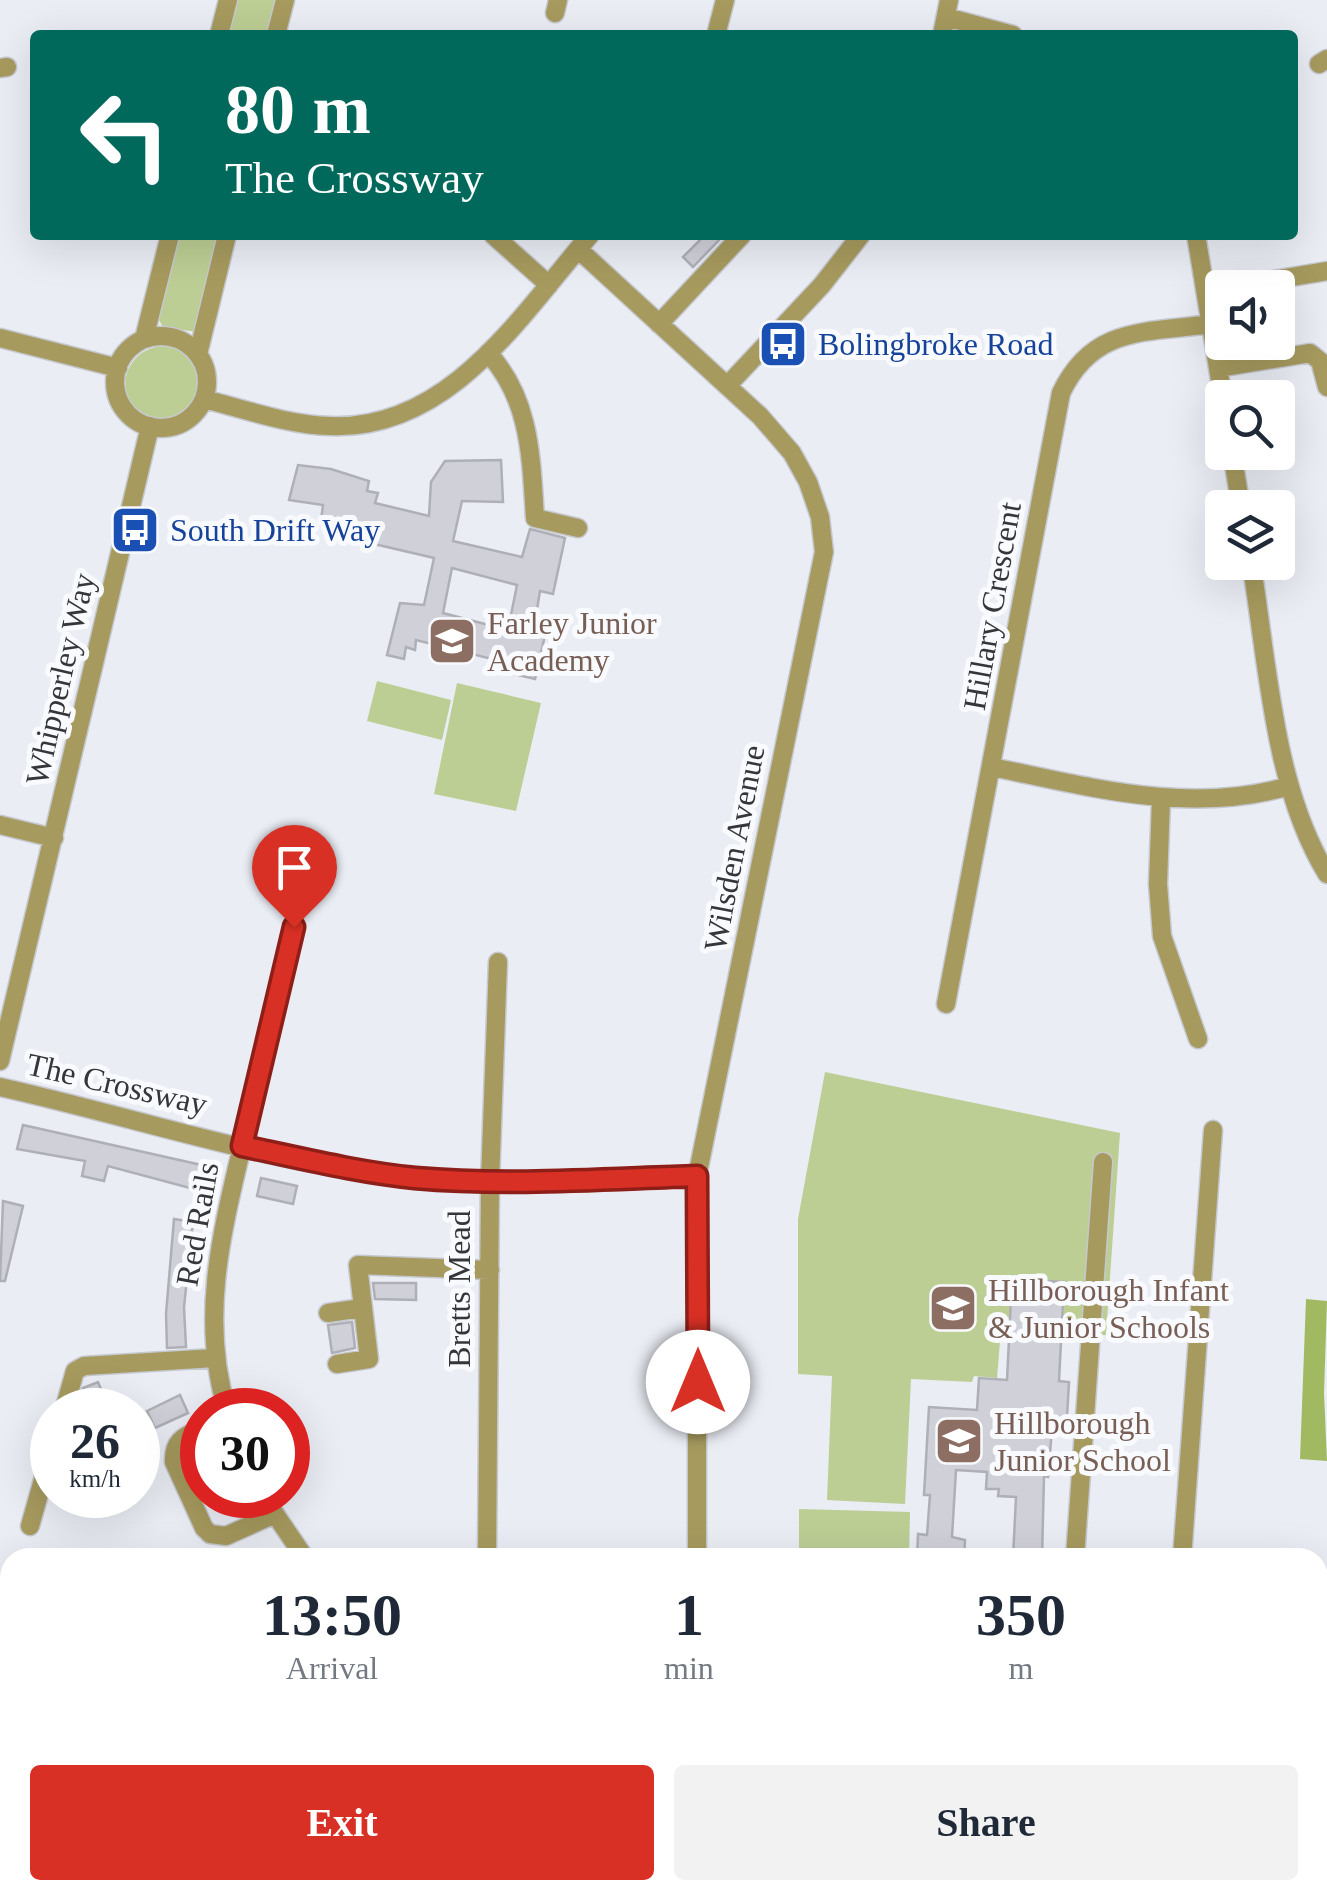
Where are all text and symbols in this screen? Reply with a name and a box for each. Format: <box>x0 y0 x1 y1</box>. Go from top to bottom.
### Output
icon: left <box>60 70 190 200</box>
text: 80 m <box>225 71 371 148</box>
text: The Crossway <box>225 153 484 203</box>
map controls <box>1205 270 1295 580</box>
button: sound <box>1205 270 1295 360</box>
bus stop icon: Bolingbroke Road <box>757 318 809 370</box>
place label: Bolingbroke Road <box>818 326 1054 362</box>
button: search <box>1205 380 1295 470</box>
button: layers <box>1205 490 1295 580</box>
street label: Hillary Crescent <box>956 499 1028 713</box>
bus stop icon: South Drift Way <box>109 504 161 556</box>
place label: South Drift Way <box>170 512 380 548</box>
street label: Whipperley Way <box>18 570 102 788</box>
place label: Farley Junior Academy <box>487 605 657 678</box>
school or university icon: Farley Junior Academy <box>426 615 478 667</box>
street label: Wilsden Avenue <box>696 742 772 954</box>
pin <box>252 825 337 928</box>
icon: arrive <box>267 840 322 895</box>
street label: The Crossway <box>23 1046 211 1122</box>
street label: Red Rails <box>168 1159 226 1289</box>
street label: Bretts Mead <box>441 1210 477 1368</box>
place label: Hillborough Infant & Junior Schools <box>988 1272 1229 1345</box>
school or university icon: Hillborough Infant & Junior Schools <box>927 1282 979 1334</box>
position arrow <box>646 1330 750 1434</box>
speed limit sign: 30 <box>180 1388 310 1518</box>
place label: Hillborough Junior School <box>994 1405 1171 1478</box>
text: 26 <box>70 1413 120 1469</box>
school or university icon: Hillborough Junior School <box>933 1415 985 1467</box>
text: km/h <box>69 1465 121 1492</box>
text: 13:50 <box>262 1582 402 1648</box>
text: 1 <box>674 1582 704 1648</box>
text: 350 <box>976 1582 1066 1648</box>
text: Arrival <box>286 1650 378 1686</box>
text: min <box>664 1650 714 1686</box>
text: m <box>1008 1650 1033 1686</box>
button: Exit <box>30 1765 654 1880</box>
button: Share <box>674 1765 1298 1880</box>

